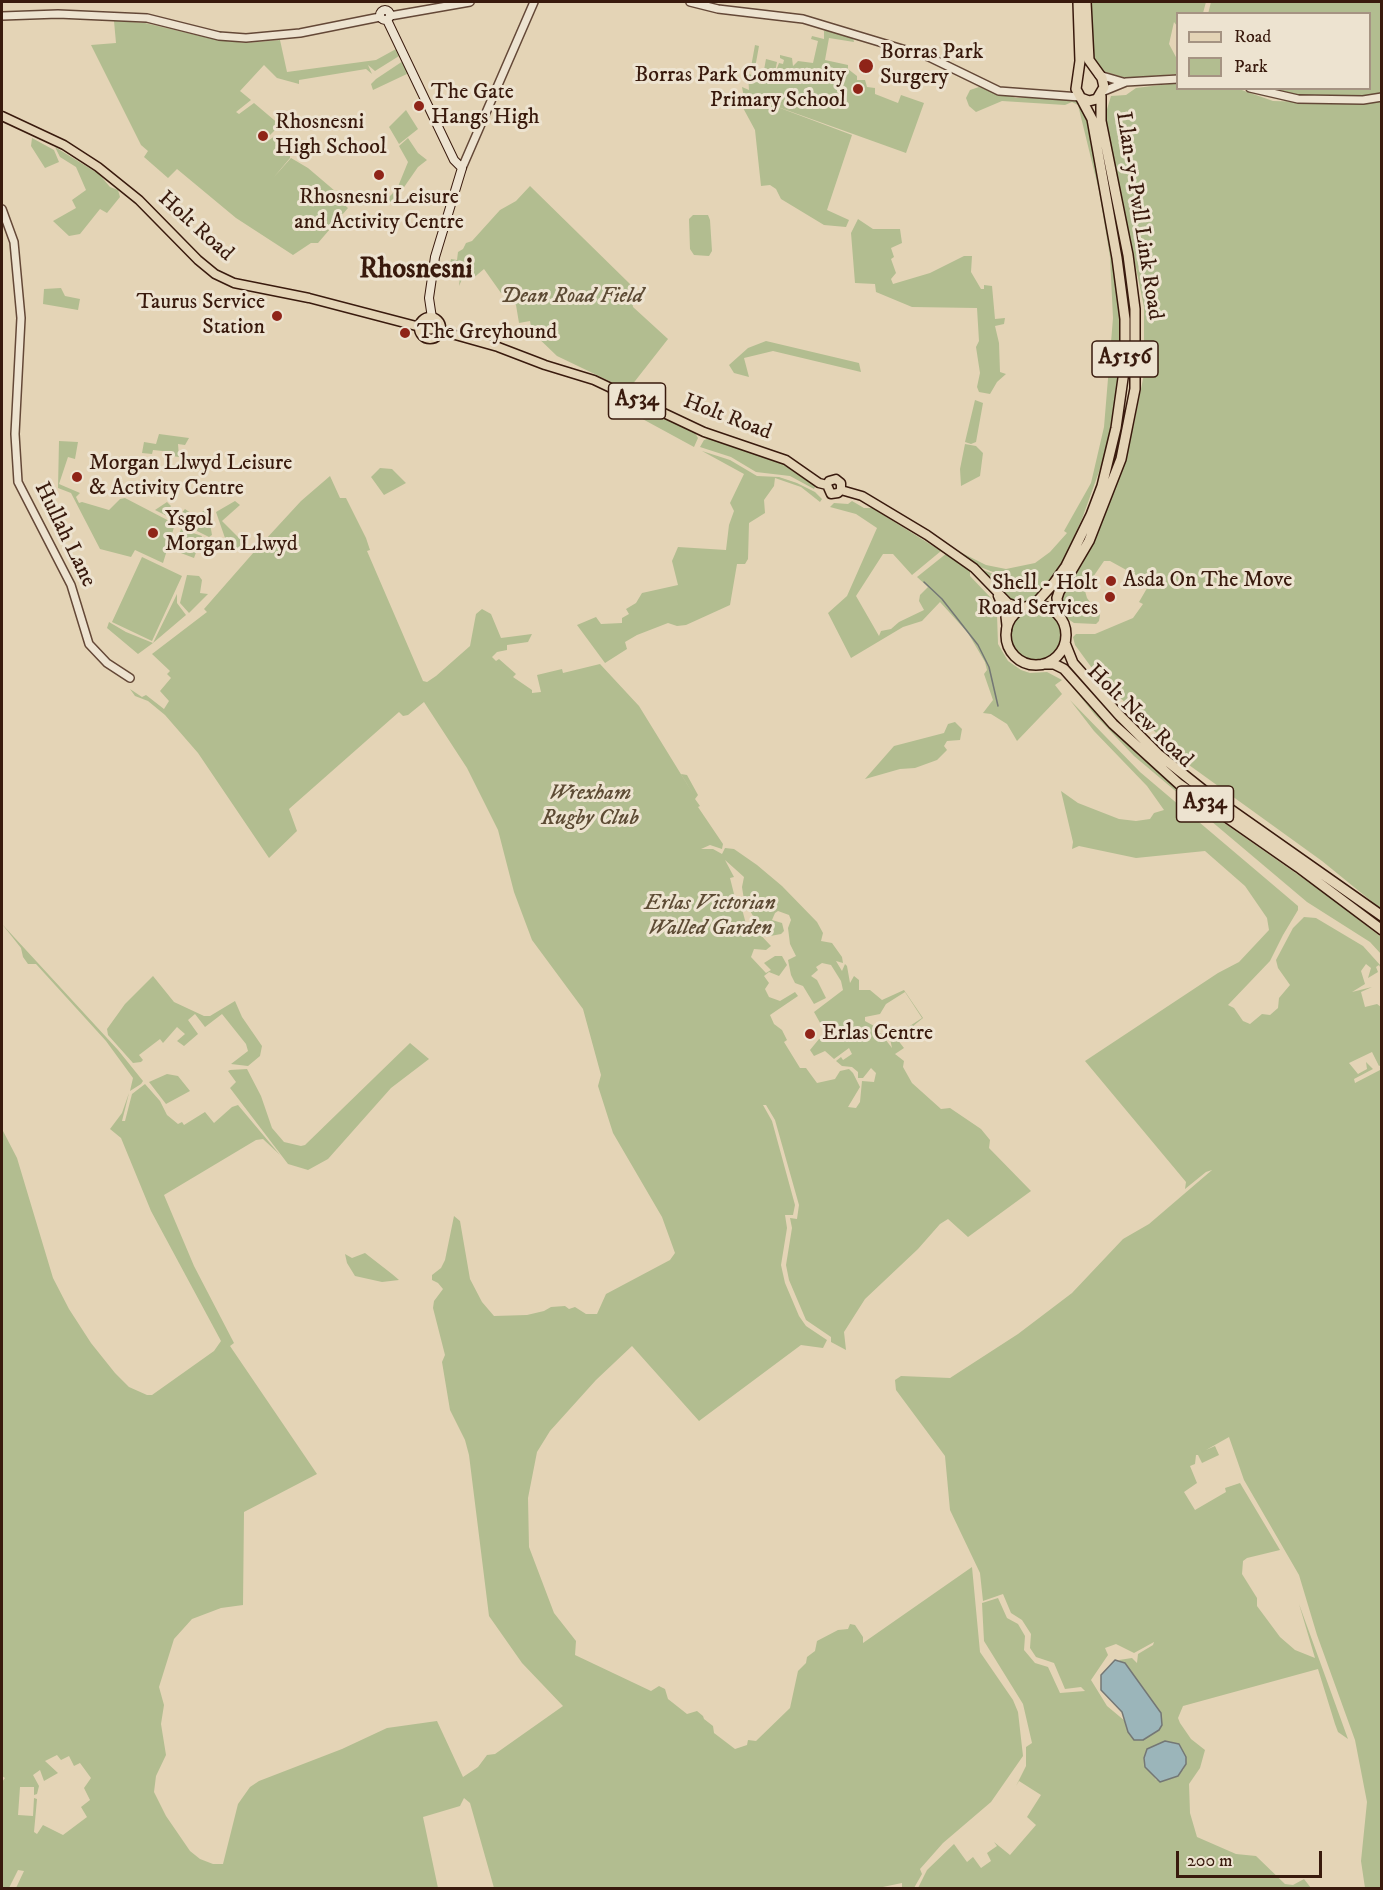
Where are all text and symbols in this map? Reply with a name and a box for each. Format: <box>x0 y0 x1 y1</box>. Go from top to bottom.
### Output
legend <box>1176 12 1371 90</box>
text: Road <box>1234 26 1271 48</box>
place label: Borras Park Surgery <box>880 40 983 92</box>
text: Park <box>1234 56 1268 78</box>
marker: Borras Park Surgery <box>857 57 875 75</box>
place label: Borras Park Community Primary School <box>634 63 846 114</box>
place label: The Gate Hangs High <box>431 80 539 132</box>
marker: Borras Park Community Primary School <box>851 82 865 96</box>
marker: The Gate Hangs High <box>412 99 426 113</box>
place label: Rhosnesni High School <box>275 110 387 162</box>
street label: Llan-y-Pwll Link Road <box>1109 110 1167 322</box>
marker: Rhosnesni High School <box>256 129 270 143</box>
marker: Rhosnesni Leisure and Activity Centre <box>372 168 386 182</box>
place label: Rhosnesni Leisure and Activity Centre <box>294 185 464 236</box>
street label: Holt Road <box>152 186 238 268</box>
district label: Rhosnesni <box>359 254 473 288</box>
park label: Dean Road Field <box>501 284 643 310</box>
place label: Taurus Service Station <box>136 290 265 342</box>
marker: Taurus Service Station <box>270 309 284 323</box>
place label: The Greyhound <box>417 320 557 346</box>
marker: The Greyhound <box>398 326 412 340</box>
road number: A5156 <box>1092 341 1158 377</box>
road number: A534 <box>608 383 666 419</box>
street label: Holt Road <box>679 389 775 447</box>
place label: Morgan Llwyd Leisure & Activity Centre <box>89 451 292 502</box>
marker: Morgan Llwyd Leisure & Activity Centre <box>70 470 84 484</box>
street label: Hullah Lane <box>27 478 101 592</box>
place label: Ysgol Morgan Llwyd <box>165 507 298 558</box>
marker: Ysgol Morgan Llwyd <box>146 526 160 540</box>
place label: Asda On The Move <box>1123 568 1292 594</box>
place label: Shell - Holt Road Services <box>977 571 1098 622</box>
marker: Asda On The Move <box>1104 574 1118 588</box>
marker: Shell - Holt Road Services <box>1103 590 1117 604</box>
street label: Holt New Road <box>1080 660 1198 774</box>
park label: Wrexham Rugby Club <box>541 781 639 832</box>
road number: A534 <box>1176 786 1234 822</box>
park label: Erlas Victorian Walled Garden <box>644 891 776 942</box>
place label: Erlas Centre <box>822 1021 933 1047</box>
marker: Erlas Centre <box>803 1027 817 1041</box>
scale bar <box>1179 1839 1324 1877</box>
text: 200 m <box>1187 1850 1233 1872</box>

